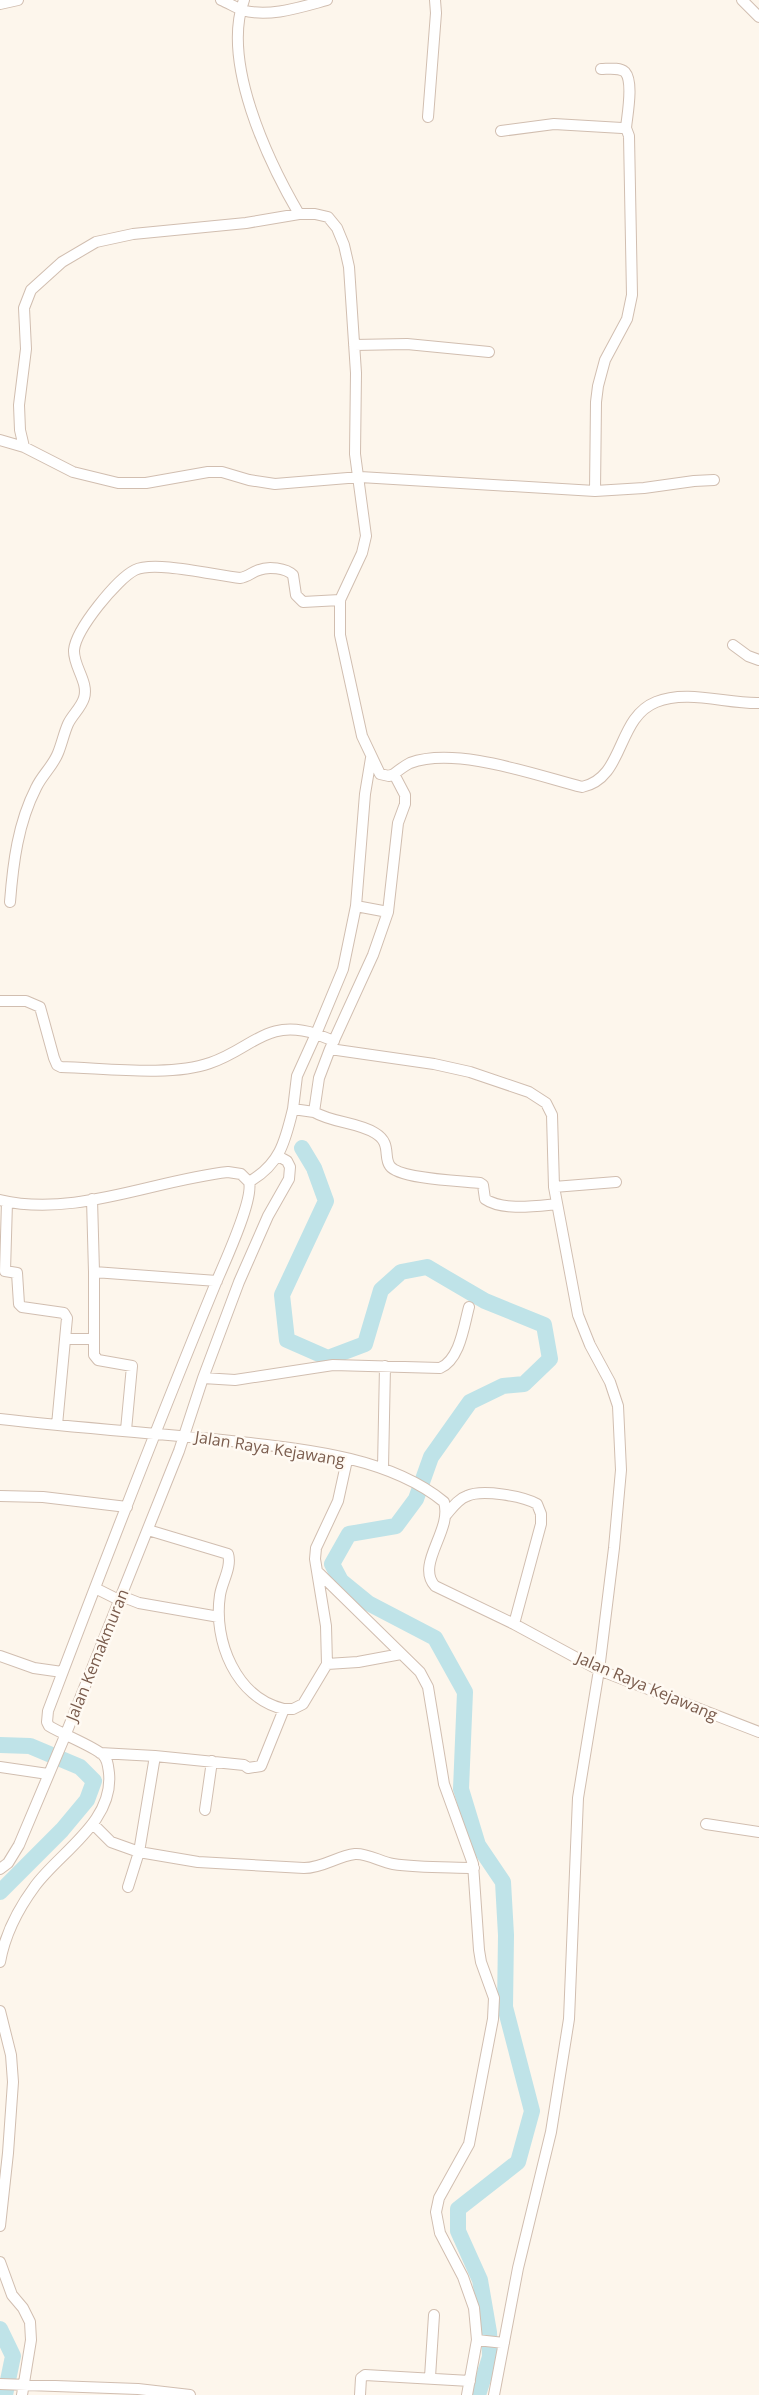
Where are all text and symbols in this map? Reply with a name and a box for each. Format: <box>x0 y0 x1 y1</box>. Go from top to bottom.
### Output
street label: Jalan Raya Kejawang <box>192 1425 347 1471</box>
street label: Jalan Kemakmuran <box>60 1586 134 1726</box>
street label: Jalan Raya Kejawang <box>571 1646 721 1726</box>

